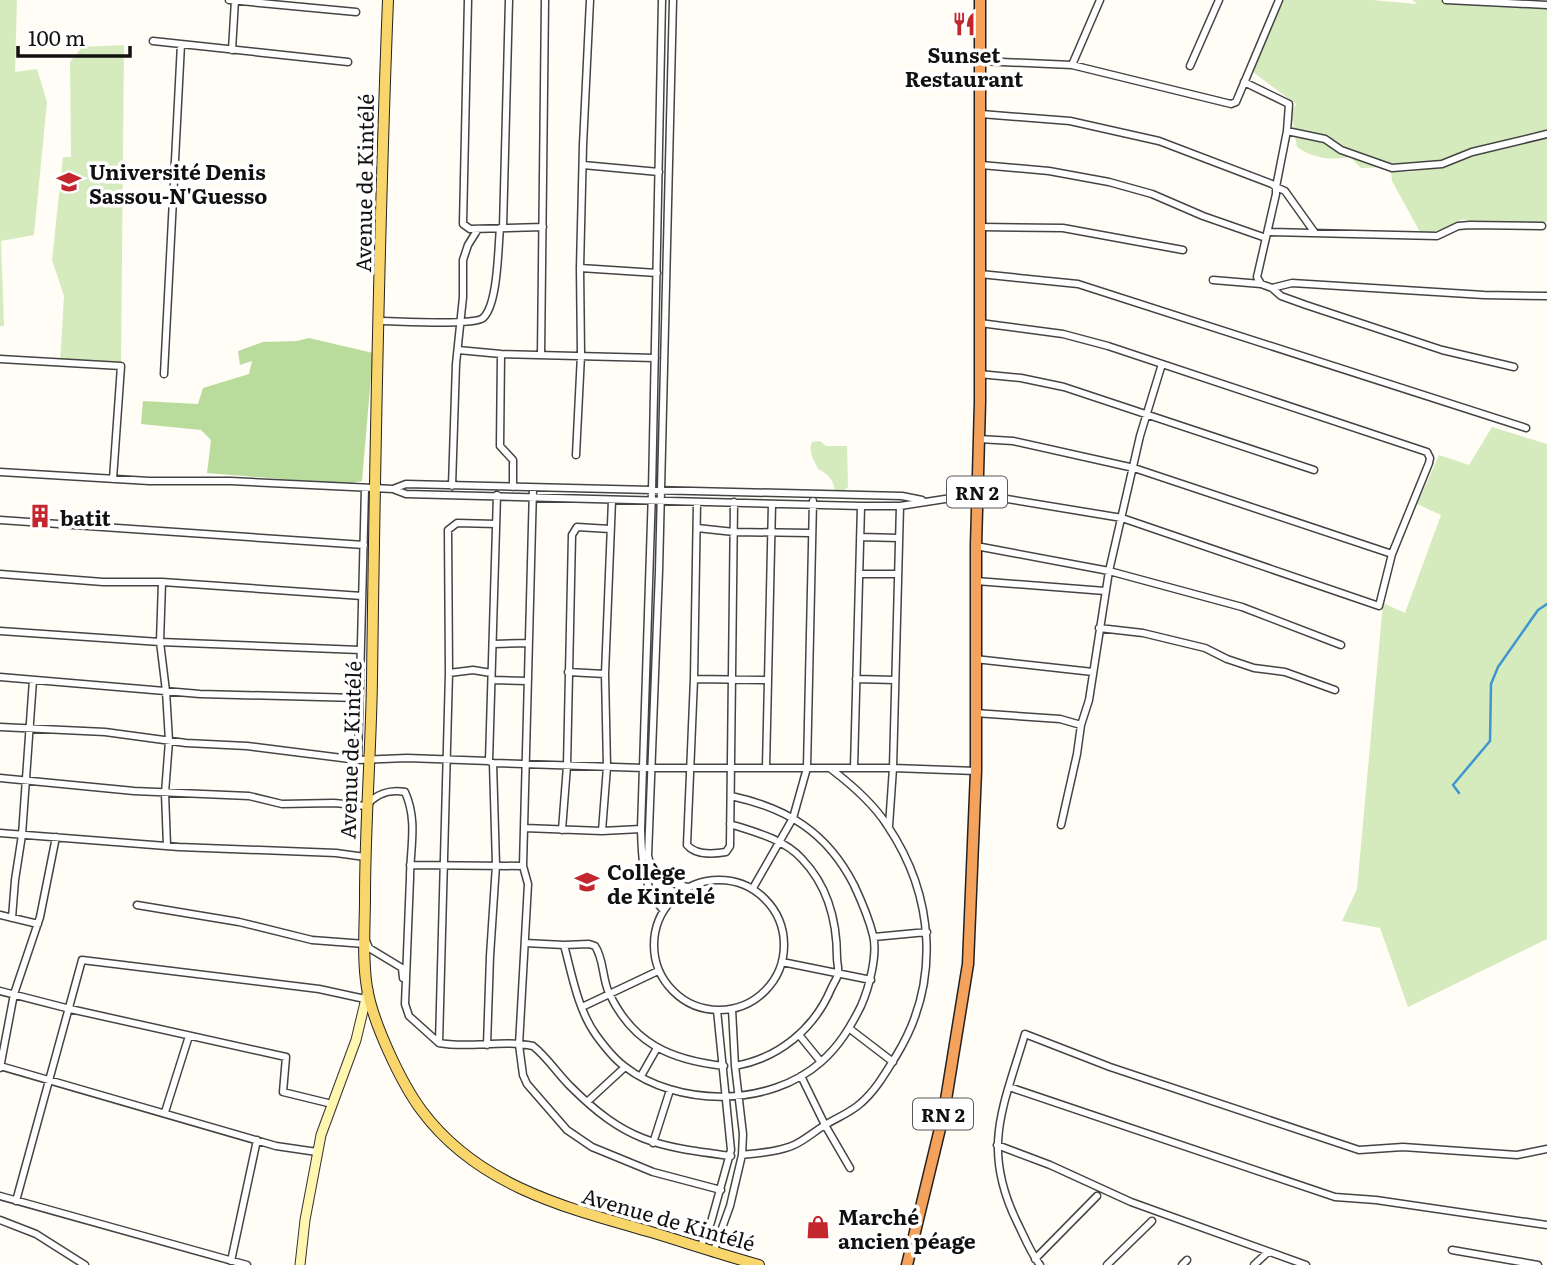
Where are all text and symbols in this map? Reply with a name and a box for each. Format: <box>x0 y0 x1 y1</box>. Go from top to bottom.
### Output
restaurant icon: Sunset Restaurant <box>950 10 978 38</box>
scale bar <box>18 14 130 58</box>
text: 100 m <box>28 21 85 52</box>
place label: Sunset Restaurant <box>905 38 1024 93</box>
street label: Avenue de Kintélé <box>346 93 380 272</box>
place label: Université Denis Sassou-N'Guesso <box>89 155 267 210</box>
school or university icon: Université Denis Sassou-N'Guesso <box>55 168 83 196</box>
road number: RN 2 <box>947 477 1007 508</box>
place label: batit <box>60 501 112 532</box>
building icon: batit <box>26 502 54 530</box>
street label: Avenue de Kintélé <box>330 660 368 840</box>
place label: Collège de Kintelé <box>607 855 715 910</box>
school or university icon: Collège de Kintelé <box>573 868 601 896</box>
road number: RN 2 <box>913 1098 973 1130</box>
street label: Avenue de Kintélé <box>579 1179 759 1258</box>
place label: Marché ancien péage <box>838 1200 976 1255</box>
shop icon: Marché ancien péage <box>804 1213 832 1241</box>

